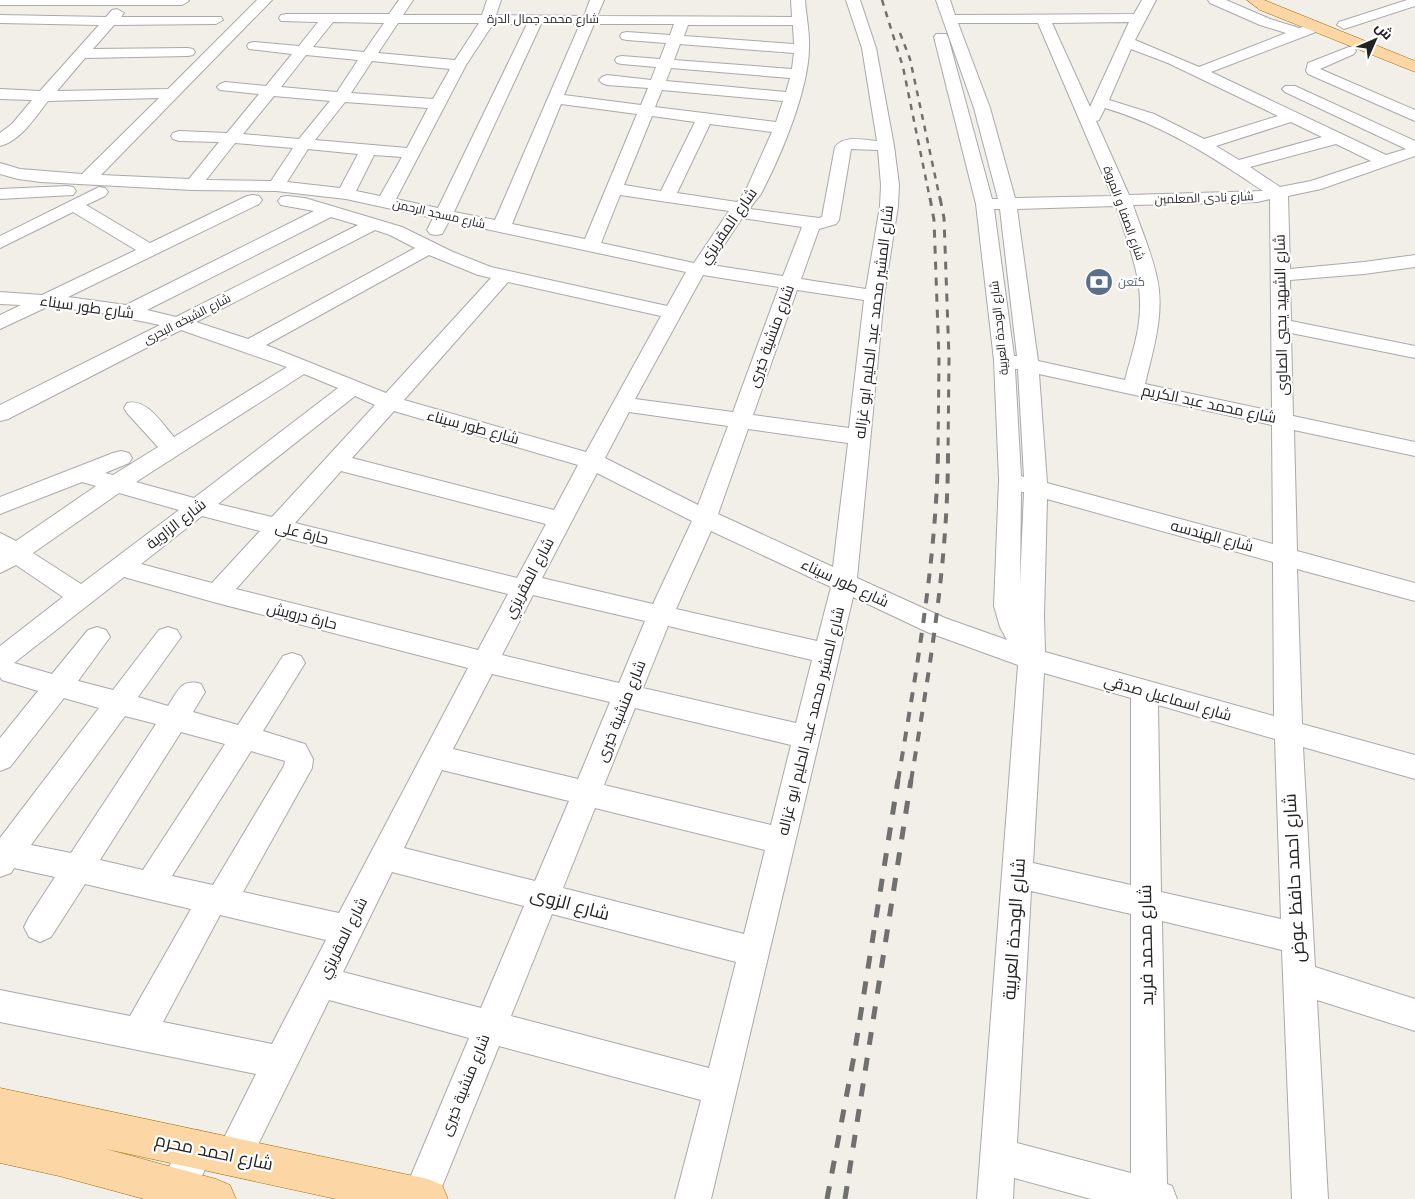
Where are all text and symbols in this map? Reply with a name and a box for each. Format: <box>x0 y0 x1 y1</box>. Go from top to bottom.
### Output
street label: شارع محمد جمال الدرة <box>487 11 599 27</box>
north arrow <box>1350 15 1400 65</box>
text: ش <box>1371 18 1397 44</box>
street label: شارع الصفا و المروة <box>1099 164 1149 262</box>
street label: شارع المقريزي <box>694 184 763 269</box>
street label: شارع نادى المعلمين <box>1154 188 1254 208</box>
street label: شارع مسجد الرحمن <box>391 196 487 232</box>
street label: شارع المشير محمد عبد الحليم ابو غزاله <box>850 204 899 440</box>
street label: شارع الشهيد يحيي الصاوى <box>1270 234 1293 396</box>
bank icon: كتعن <box>1084 267 1114 297</box>
place label: كتعن <box>1118 274 1145 289</box>
street label: شارع الوحدة العربية <box>986 280 1012 376</box>
street label: شارع منشية خيرى <box>743 282 800 390</box>
street label: شارع طور سيناء <box>39 290 135 324</box>
street label: شارع الشيخه البحرى <box>141 290 233 348</box>
street label: شارع محمد عبد الكريم <box>1140 380 1278 429</box>
street label: شارع طور سيناء <box>424 405 521 450</box>
street label: شارع الزاوية <box>142 494 211 554</box>
street label: شارع الهندسه <box>1168 515 1256 558</box>
street label: حارة على <box>273 517 331 549</box>
street label: شارع المقريزي <box>499 534 560 623</box>
street label: شارع طور سيناء <box>797 554 892 613</box>
street label: حارة درويش <box>265 598 339 634</box>
street label: شارع المشير محمد عبد الحليم ابو غزاله <box>773 605 850 838</box>
street label: شارع منشية خيرى <box>592 657 651 765</box>
street label: شارع اسماعيل صدقي <box>1101 670 1234 728</box>
street label: شارع احمد حافظ عوض <box>1278 793 1310 963</box>
street label: شارع الوحدة العربية <box>997 857 1031 1001</box>
street label: شارع الزوى <box>528 882 612 926</box>
street label: شارع محمد فريد <box>1133 884 1159 1006</box>
street label: شارع المقريزي <box>314 894 374 983</box>
street label: شارع منشية خيرى <box>436 1031 495 1139</box>
street label: شارع احمد محرم <box>153 1128 275 1176</box>

